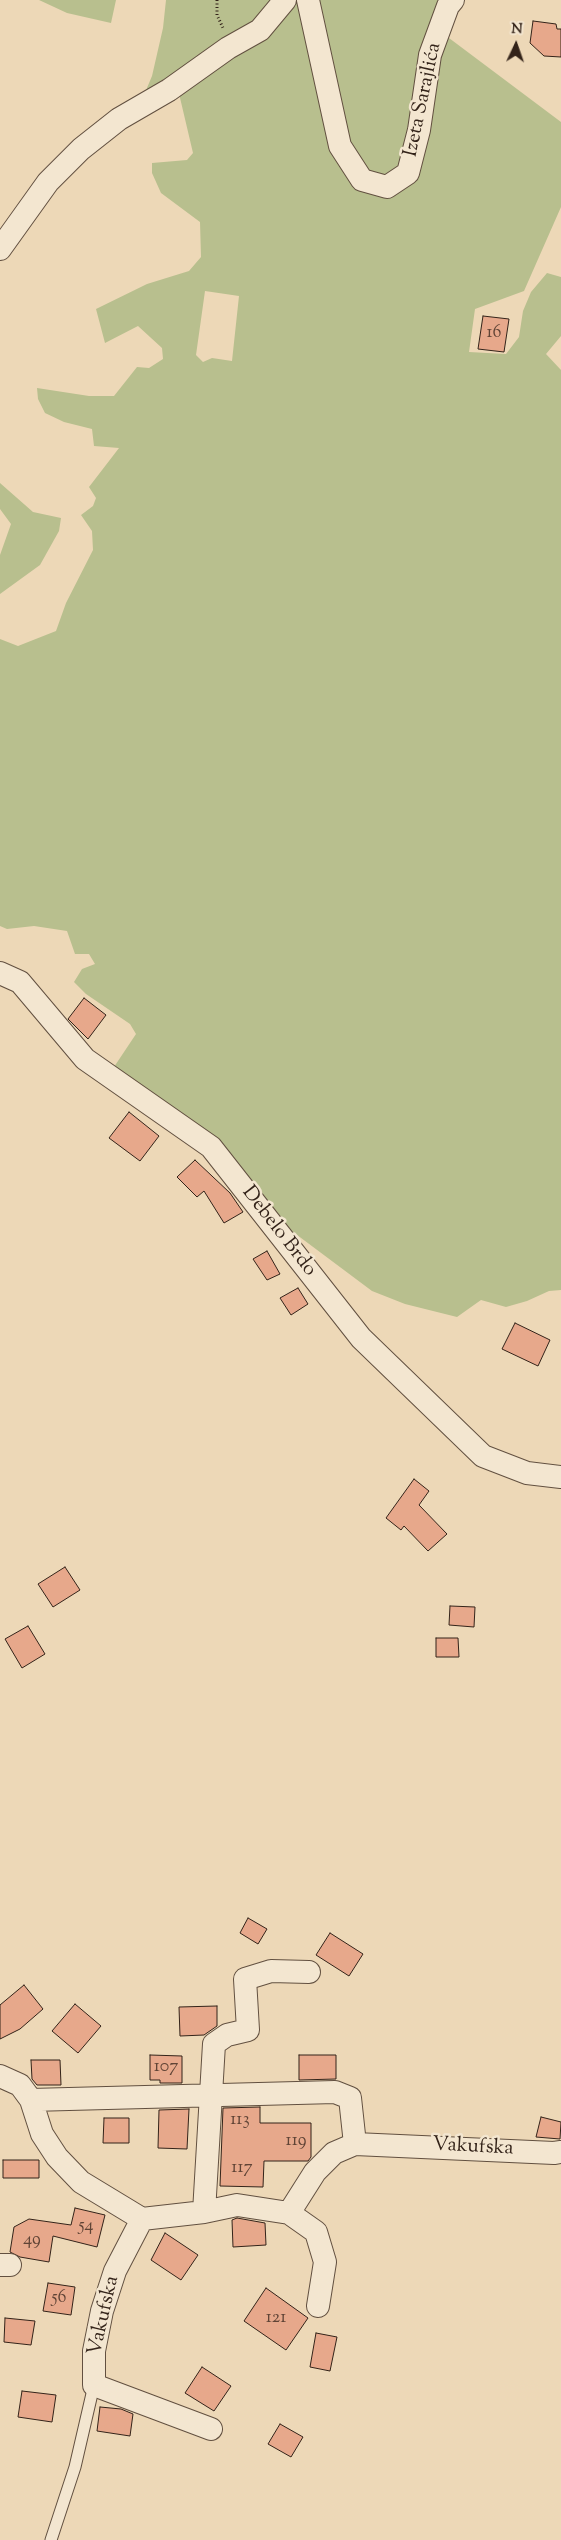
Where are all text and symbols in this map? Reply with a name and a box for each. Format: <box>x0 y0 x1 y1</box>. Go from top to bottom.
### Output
north arrow <box>491 20 541 70</box>
text: N <box>511 20 523 40</box>
street label: Izeta Sarajlića <box>400 41 448 159</box>
house number: 16 <box>486 323 502 345</box>
street label: Debelo Brdo <box>235 1182 321 1282</box>
house number: 107 <box>154 2057 178 2079</box>
house number: 113 <box>230 2110 250 2132</box>
house number: 119 <box>286 2131 306 2153</box>
street label: Vakufska <box>432 2134 514 2162</box>
house number: 117 <box>231 2158 253 2180</box>
house number: 54 <box>78 2216 94 2238</box>
house number: 49 <box>23 2230 41 2252</box>
street label: Vakufska <box>84 2274 126 2358</box>
house number: 56 <box>51 2288 67 2310</box>
house number: 121 <box>266 2308 286 2330</box>

